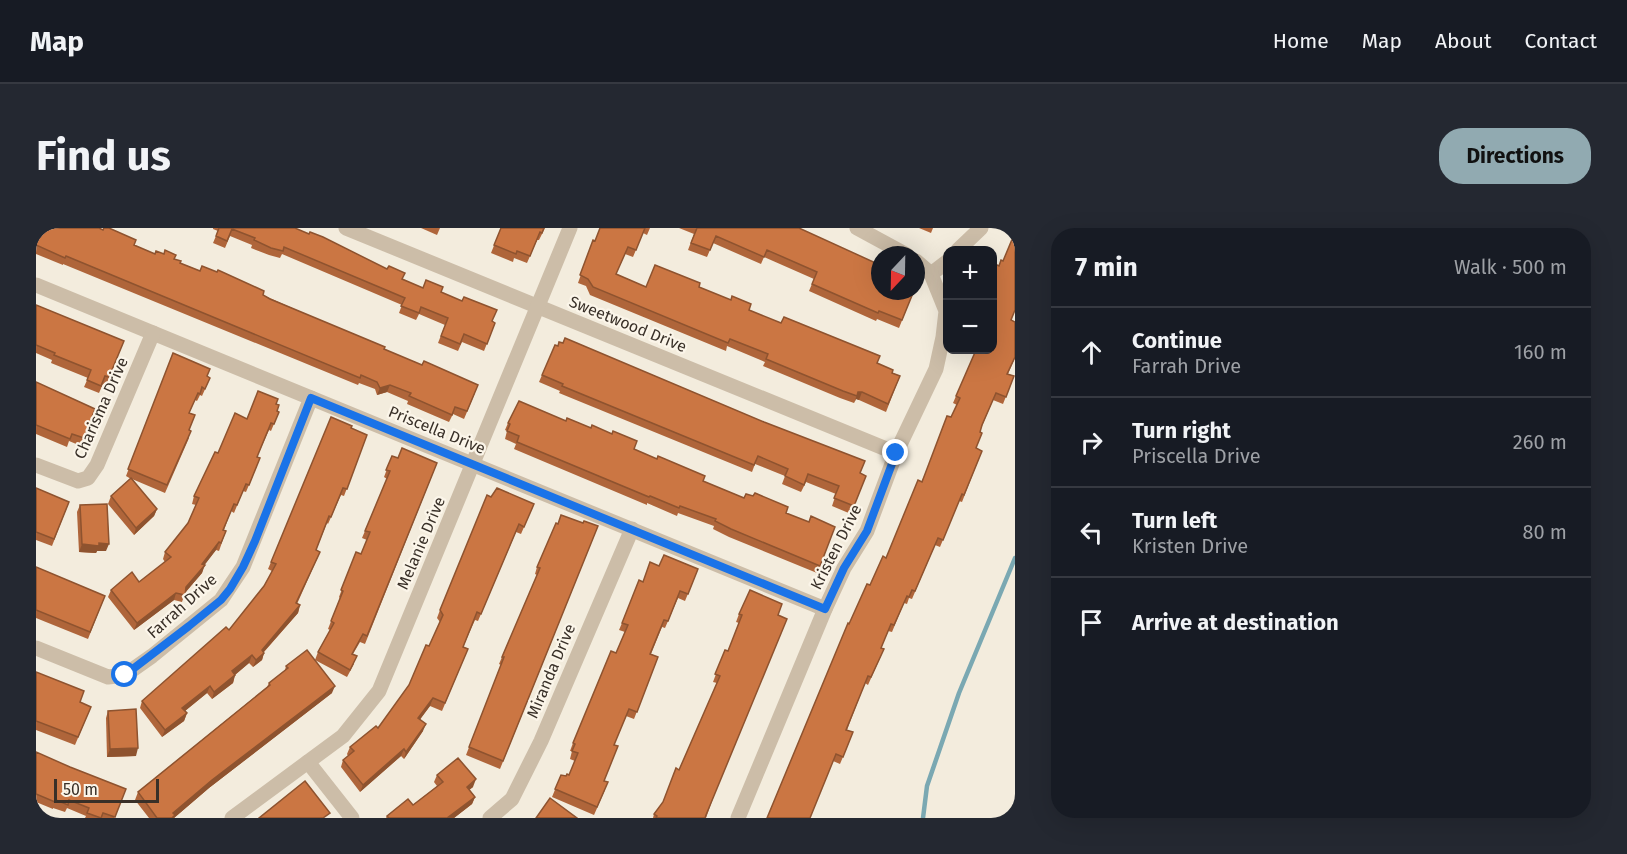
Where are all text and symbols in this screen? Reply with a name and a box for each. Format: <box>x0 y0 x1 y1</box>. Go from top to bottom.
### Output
text: Map <box>30 25 84 58</box>
text: Home <box>1273 28 1329 54</box>
text: Map <box>1362 28 1402 54</box>
text: About <box>1435 28 1492 54</box>
text: Contact <box>1525 28 1597 54</box>
button: Directions <box>1439 128 1591 184</box>
text: Find us <box>36 131 171 181</box>
north arrow <box>871 246 925 300</box>
map controls <box>943 246 997 354</box>
button: + <box>943 246 997 300</box>
text: 7 min <box>1075 252 1138 283</box>
text: Walk · 500 m <box>1454 255 1567 279</box>
street label: Sweetwood Drive <box>567 292 689 356</box>
button: − <box>943 300 997 354</box>
text: Continue <box>1132 327 1222 354</box>
icon: ahead <box>1075 336 1108 369</box>
text: 160 m <box>1514 340 1567 364</box>
street label: Charisma Drive <box>70 354 132 462</box>
text: Farrah Drive <box>1132 354 1241 378</box>
street label: Priscella Drive <box>386 402 488 458</box>
text: Turn right <box>1132 417 1231 444</box>
icon: right <box>1075 426 1108 459</box>
text: 260 m <box>1513 430 1567 454</box>
route end <box>882 439 908 465</box>
text: Priscella Drive <box>1132 444 1261 468</box>
street label: Melanie Drive <box>393 494 449 592</box>
street label: Kristen Drive <box>806 501 866 593</box>
text: Turn left <box>1132 507 1217 534</box>
icon: left <box>1075 516 1108 549</box>
text: 80 m <box>1522 520 1567 544</box>
text: Kristen Drive <box>1132 534 1248 558</box>
street label: Farrah Drive <box>143 570 221 642</box>
icon: arrive <box>1075 606 1108 639</box>
text: Arrive at destination <box>1132 609 1339 636</box>
street label: Miranda Drive <box>523 621 579 721</box>
route start <box>111 661 137 687</box>
scale bar <box>54 776 159 804</box>
text: 50 m <box>63 780 98 799</box>

